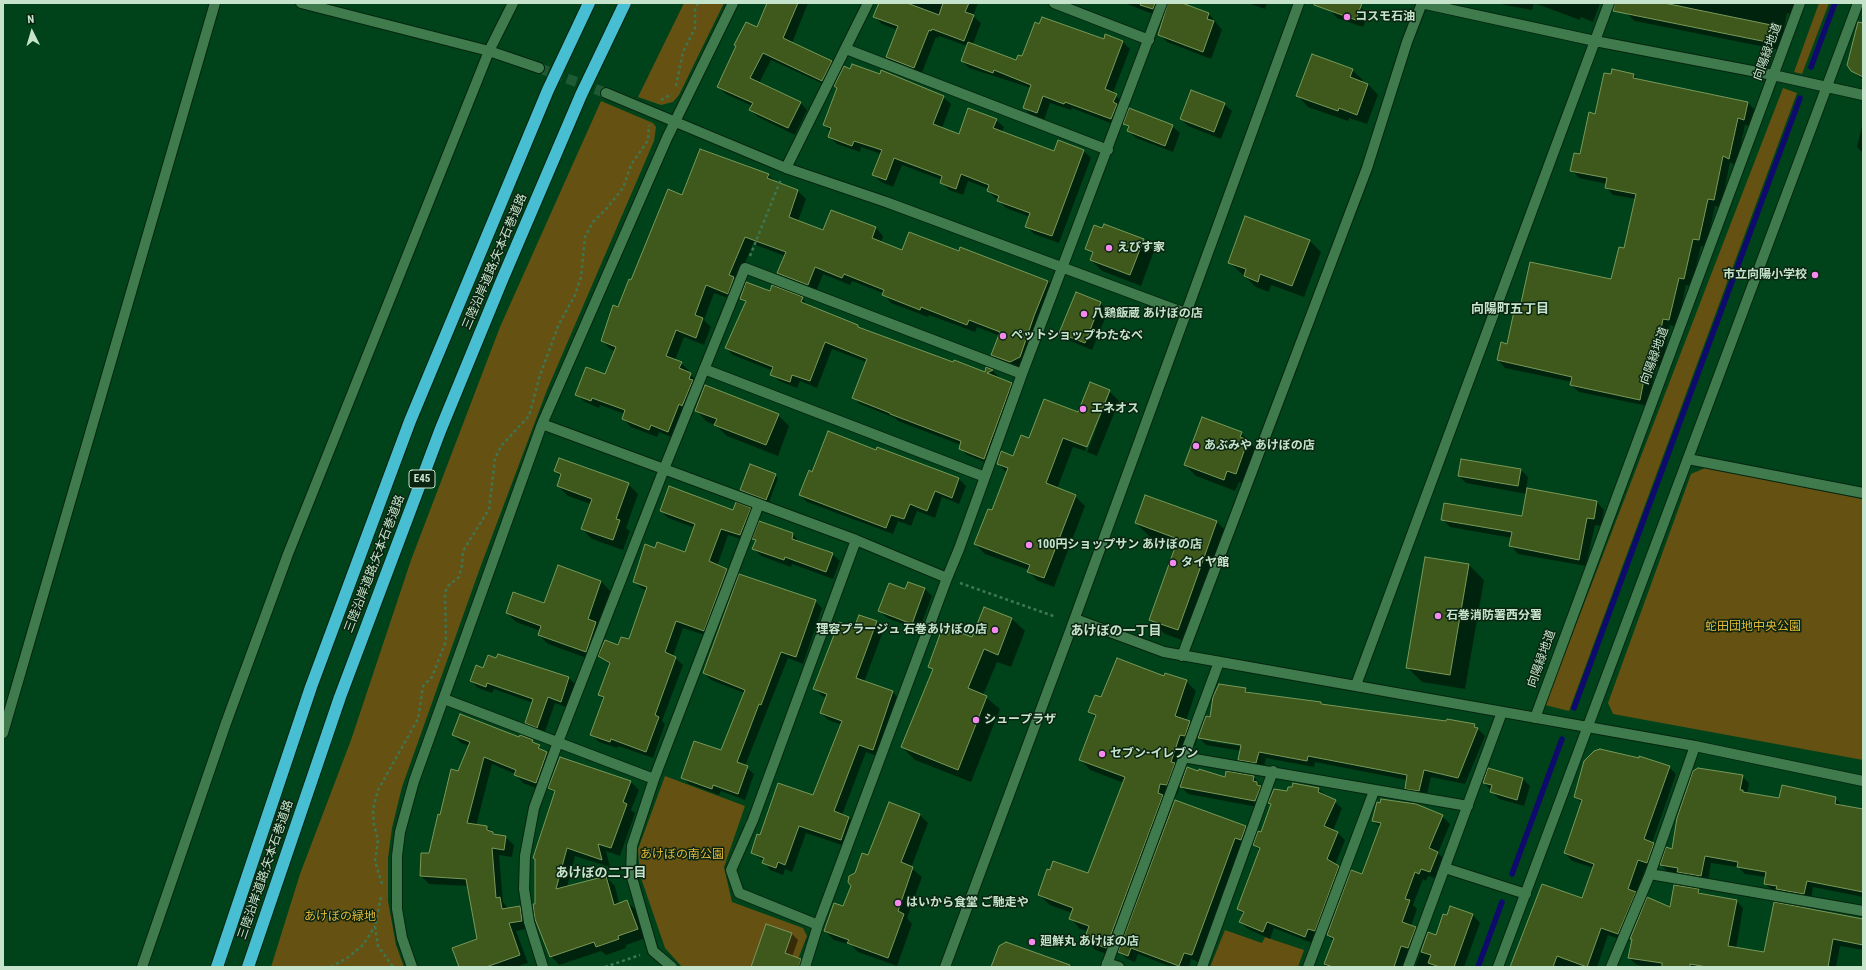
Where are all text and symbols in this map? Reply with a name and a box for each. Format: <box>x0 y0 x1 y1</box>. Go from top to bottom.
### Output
place label: コスモ石油 <box>1355 10 1415 24</box>
north arrow <box>12 12 52 52</box>
marker: コスモ石油 <box>1342 12 1352 22</box>
text: N <box>27 13 35 26</box>
street label: 向陽緑地道 <box>1751 21 1785 83</box>
street label: 三陸沿岸道路;矢本石巻道路 <box>460 192 530 332</box>
place label: えびす家 <box>1117 241 1165 255</box>
marker: えびす家 <box>1104 243 1114 253</box>
place label: 市立向陽小学校 <box>1723 268 1807 282</box>
marker: 市立向陽小学校 <box>1810 270 1820 280</box>
district label: 向陽町五丁目 <box>1471 302 1549 318</box>
place label: 八鶏飯蔵 あけぼの店 <box>1092 307 1203 321</box>
marker: 八鶏飯蔵 あけぼの店 <box>1079 309 1089 319</box>
street label: 向陽緑地道 <box>1638 325 1672 387</box>
place label: ペットショップわたなべ <box>1011 329 1143 343</box>
marker: ペットショップわたなべ <box>998 331 1008 341</box>
place label: エネオス <box>1091 402 1139 416</box>
marker: エネオス <box>1078 404 1088 414</box>
place label: あぶみや あけぼの店 <box>1204 439 1315 453</box>
marker: あぶみや あけぼの店 <box>1191 441 1201 451</box>
road number: E45 <box>409 470 435 488</box>
street label: 三陸沿岸道路;矢本石巻道路 <box>342 493 408 635</box>
place label: 100円ショップサン あけぼの店 <box>1037 538 1202 552</box>
marker: 100円ショップサン あけぼの店 <box>1024 540 1034 550</box>
place label: タイヤ館 <box>1181 556 1229 570</box>
marker: タイヤ館 <box>1168 558 1178 568</box>
place label: 石巻消防署西分署 <box>1446 609 1542 623</box>
marker: 石巻消防署西分署 <box>1433 611 1443 621</box>
park label: 蛇田団地中央公園 <box>1705 620 1801 634</box>
place label: 理容プラージュ 石巻あけぼの店 <box>816 623 987 637</box>
district label: あけぼの一丁目 <box>1071 624 1161 640</box>
marker: 理容プラージュ 石巻あけぼの店 <box>990 625 1000 635</box>
street label: 向陽緑地道 <box>1525 628 1559 690</box>
place label: シュープラザ <box>984 713 1056 727</box>
marker: シュープラザ <box>971 715 981 725</box>
place label: セブン-イレブン <box>1110 747 1198 761</box>
marker: セブン-イレブン <box>1097 749 1107 759</box>
street label: 三陸沿岸道路;矢本石巻道路 <box>235 798 297 942</box>
park label: あけぼの南公園 <box>640 848 724 862</box>
district label: あけぼの二丁目 <box>556 866 646 882</box>
place label: はいから食堂 ご馳走や <box>906 896 1029 910</box>
marker: はいから食堂 ご馳走や <box>893 898 903 908</box>
park label: あけぼの緑地 <box>304 910 376 924</box>
place label: 廻鮮丸 あけぼの店 <box>1040 935 1139 949</box>
marker: 廻鮮丸 あけぼの店 <box>1027 937 1037 947</box>

